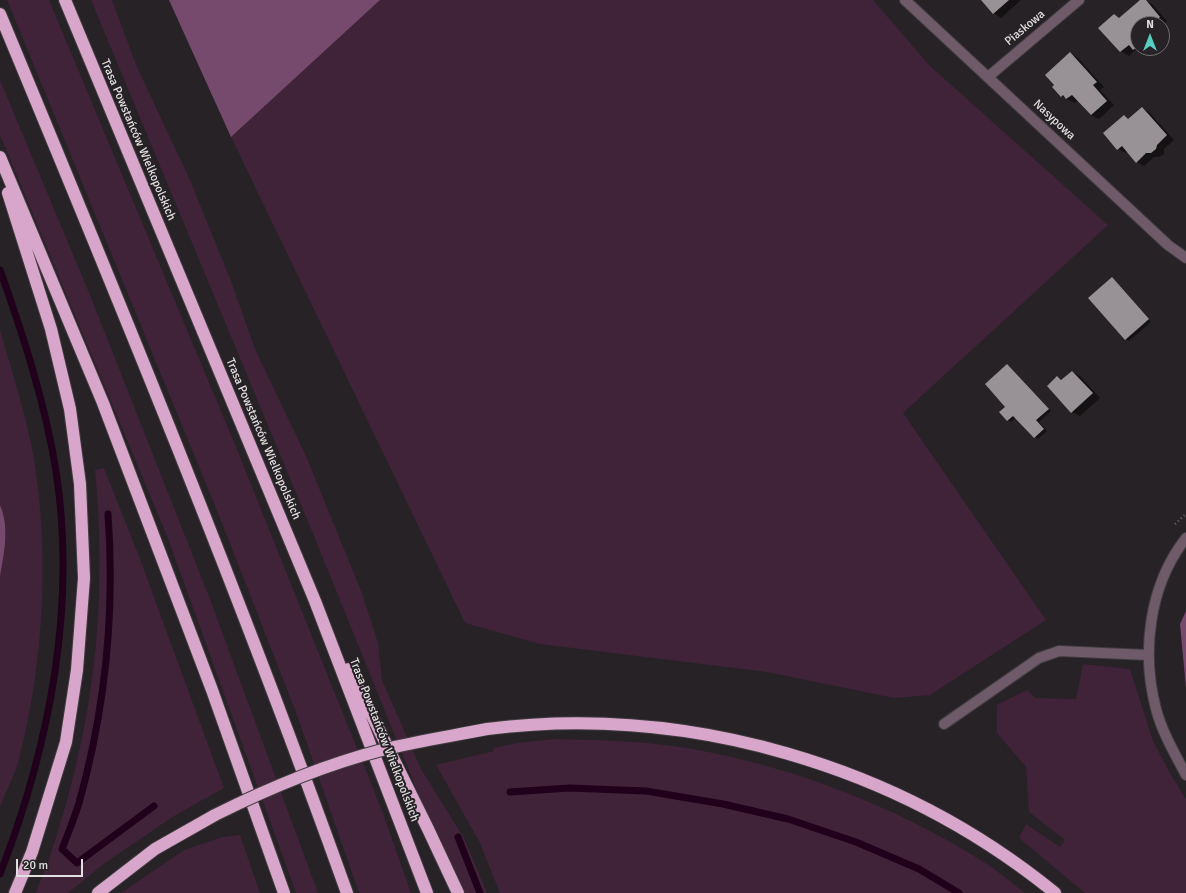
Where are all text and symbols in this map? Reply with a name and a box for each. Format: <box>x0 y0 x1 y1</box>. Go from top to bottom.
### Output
street label: Piaskowa <box>1002 7 1048 49</box>
north arrow <box>1130 16 1170 56</box>
text: N <box>1146 18 1154 31</box>
street label: Trasa Powstańców Wielkopolskich <box>97 57 179 223</box>
street label: Nasypowa <box>1030 97 1078 143</box>
street label: Trasa Powstańców Wielkopolskich <box>222 356 304 522</box>
street label: Trasa Powstańców Wielkopolskich <box>346 656 422 824</box>
scale bar <box>18 851 85 877</box>
text: 20 m <box>23 858 48 873</box>

